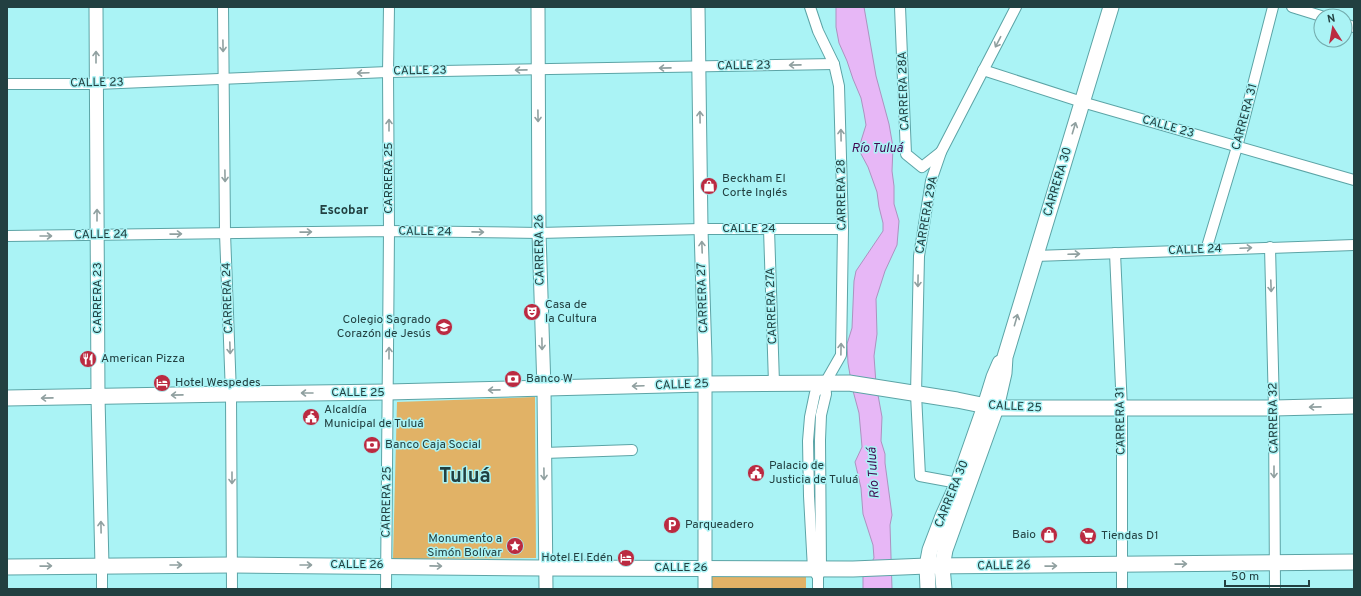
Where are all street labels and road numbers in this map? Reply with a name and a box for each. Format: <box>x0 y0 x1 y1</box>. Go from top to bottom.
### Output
street label: CARRERA 28A <box>895 51 913 131</box>
street label: CALLE 23 <box>717 58 771 74</box>
street label: CALLE 23 <box>393 63 447 79</box>
street label: CALLE 23 <box>70 75 124 91</box>
street label: CARRERA 31 <box>1228 82 1262 152</box>
street label: CALLE 23 <box>1140 112 1196 142</box>
street label: CARRERA 25 <box>381 142 397 214</box>
street label: CARRERA 30 <box>1040 145 1076 219</box>
street label: CARRERA 28 <box>833 159 851 231</box>
street label: CARRERA 29A <box>912 175 942 255</box>
street label: CARRERA 26 <box>531 214 549 286</box>
street label: CALLE 24 <box>722 221 776 237</box>
street label: CALLE 24 <box>398 224 452 240</box>
street label: CALLE 24 <box>74 227 128 243</box>
street label: CALLE 24 <box>1168 241 1222 259</box>
street label: CARRERA 23 <box>90 262 106 334</box>
street label: CARRERA 24 <box>219 262 237 334</box>
street label: CARRERA 27 <box>694 263 712 333</box>
street label: CARRERA 27A <box>763 267 781 345</box>
street label: CALLE 25 <box>655 376 709 394</box>
street label: CARRERA 32 <box>1265 382 1283 454</box>
street label: CALLE 25 <box>331 385 385 401</box>
street label: CARRERA 31 <box>1112 387 1130 455</box>
street label: CALLE 25 <box>988 398 1042 416</box>
street label: CARRERA 30 <box>931 458 973 530</box>
street label: CARRERA 25 <box>378 466 396 538</box>
street label: CALLE 26 <box>330 557 384 573</box>
street label: CALLE 26 <box>977 558 1031 574</box>
street label: CALLE 26 <box>654 560 708 576</box>

